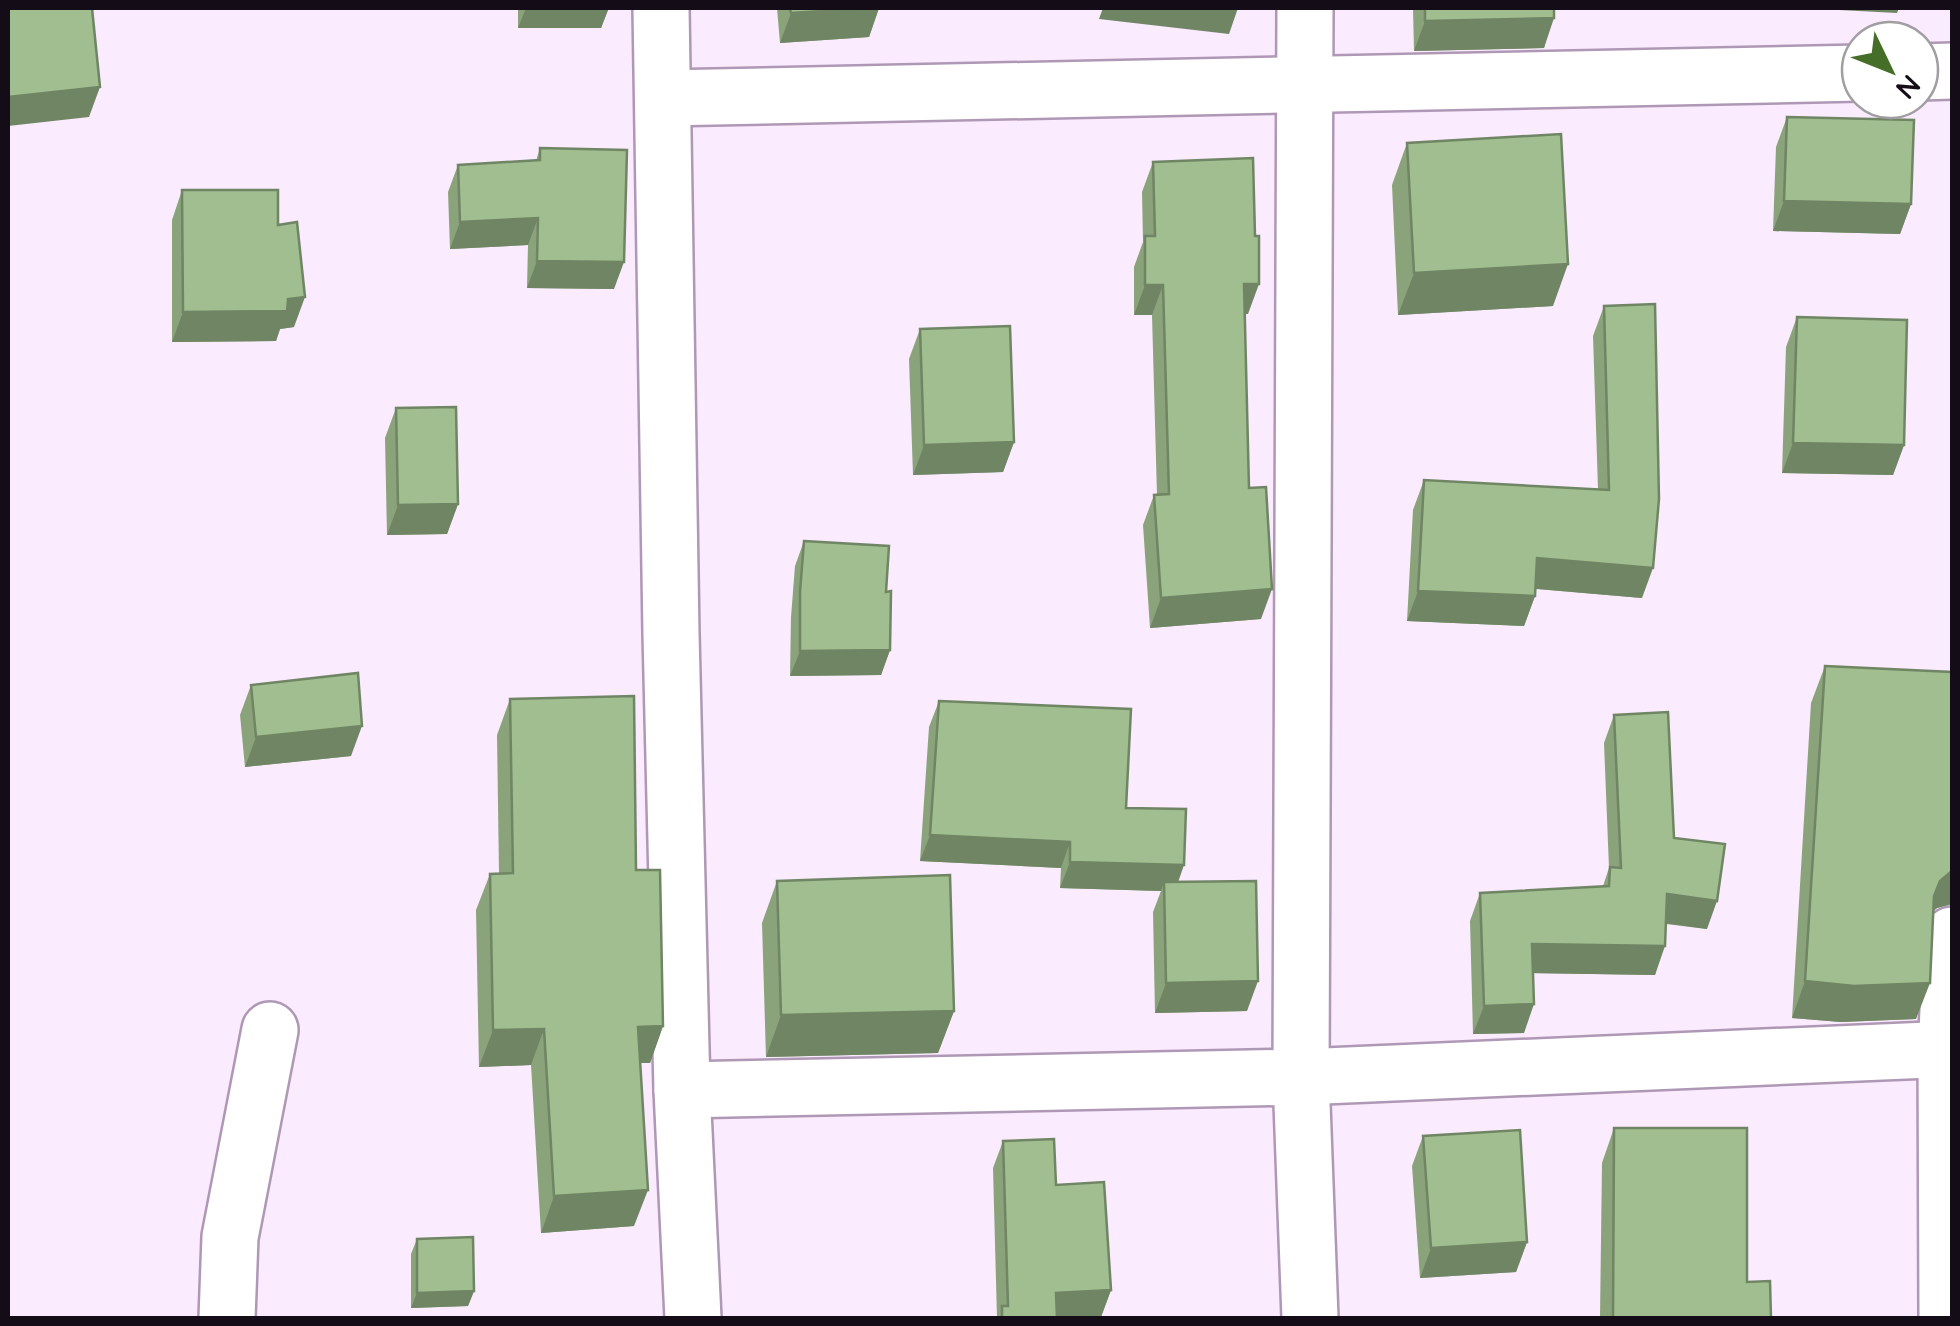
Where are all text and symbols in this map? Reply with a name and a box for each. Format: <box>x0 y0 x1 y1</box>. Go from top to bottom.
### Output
north arrow <box>1840 20 1940 120</box>
text: N <box>1889 68 1928 107</box>

